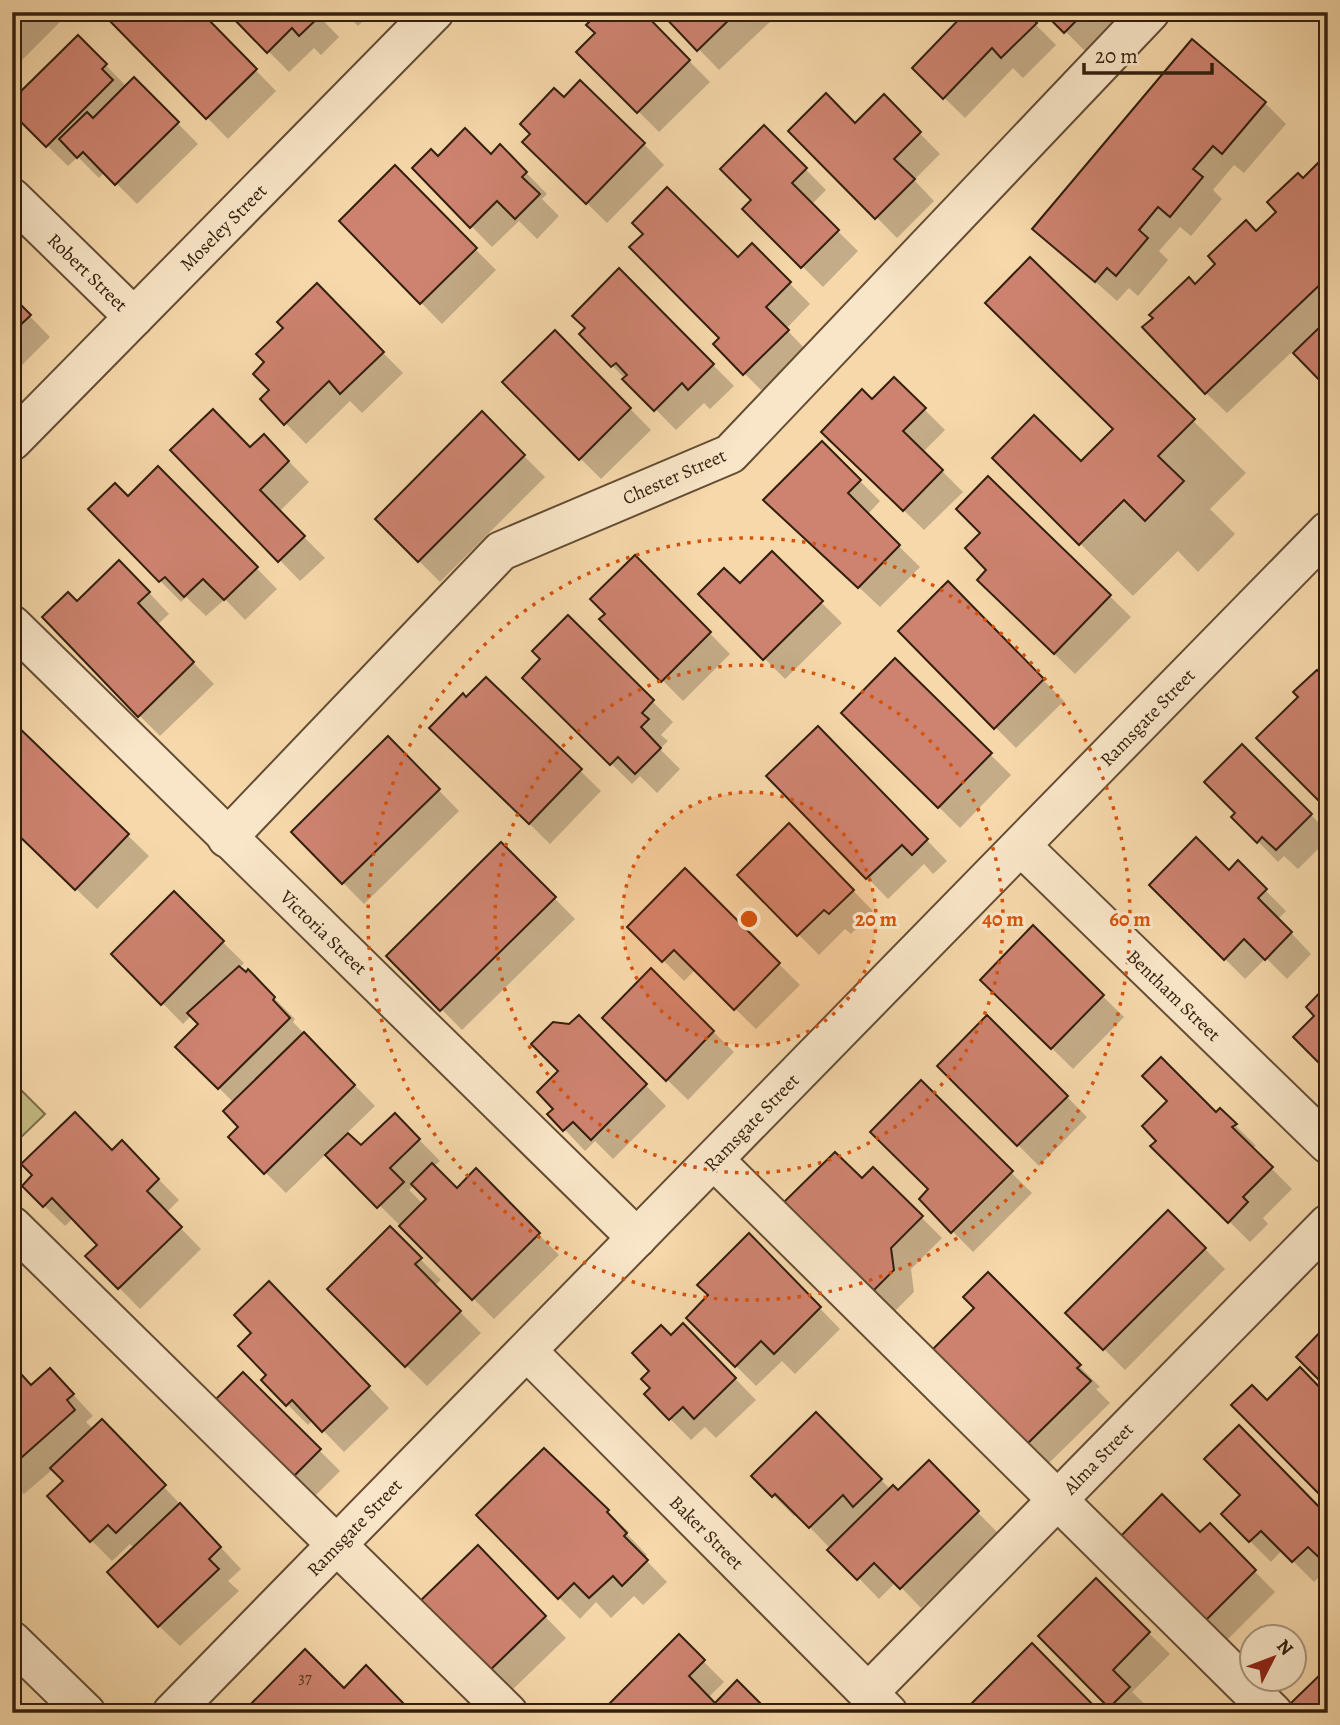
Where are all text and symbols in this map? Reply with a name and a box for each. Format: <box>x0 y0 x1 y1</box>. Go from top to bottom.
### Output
scale bar <box>1084 32 1212 76</box>
text: 20 m <box>1095 42 1138 70</box>
street label: Moseley Street <box>174 178 273 277</box>
street label: Robert Street <box>41 228 133 318</box>
street label: Chester Street <box>619 443 730 511</box>
street label: Ramsgate Street <box>1094 663 1201 772</box>
street label: Victoria Street <box>273 884 373 981</box>
text: 20 m <box>855 905 897 933</box>
text: 40 m <box>982 905 1024 933</box>
text: 60 m <box>1109 905 1151 933</box>
centre of rings <box>737 907 761 931</box>
street label: Bentham Street <box>1121 944 1226 1047</box>
street label: Ramsgate Street <box>698 1068 805 1177</box>
street label: Alma Street <box>1057 1417 1140 1501</box>
street label: Ramsgate Street <box>301 1473 408 1582</box>
street label: Baker Street <box>663 1490 749 1576</box>
north arrow <box>1238 1624 1308 1694</box>
text: N <box>1271 1633 1299 1661</box>
house number: 37 <box>298 1667 312 1689</box>

